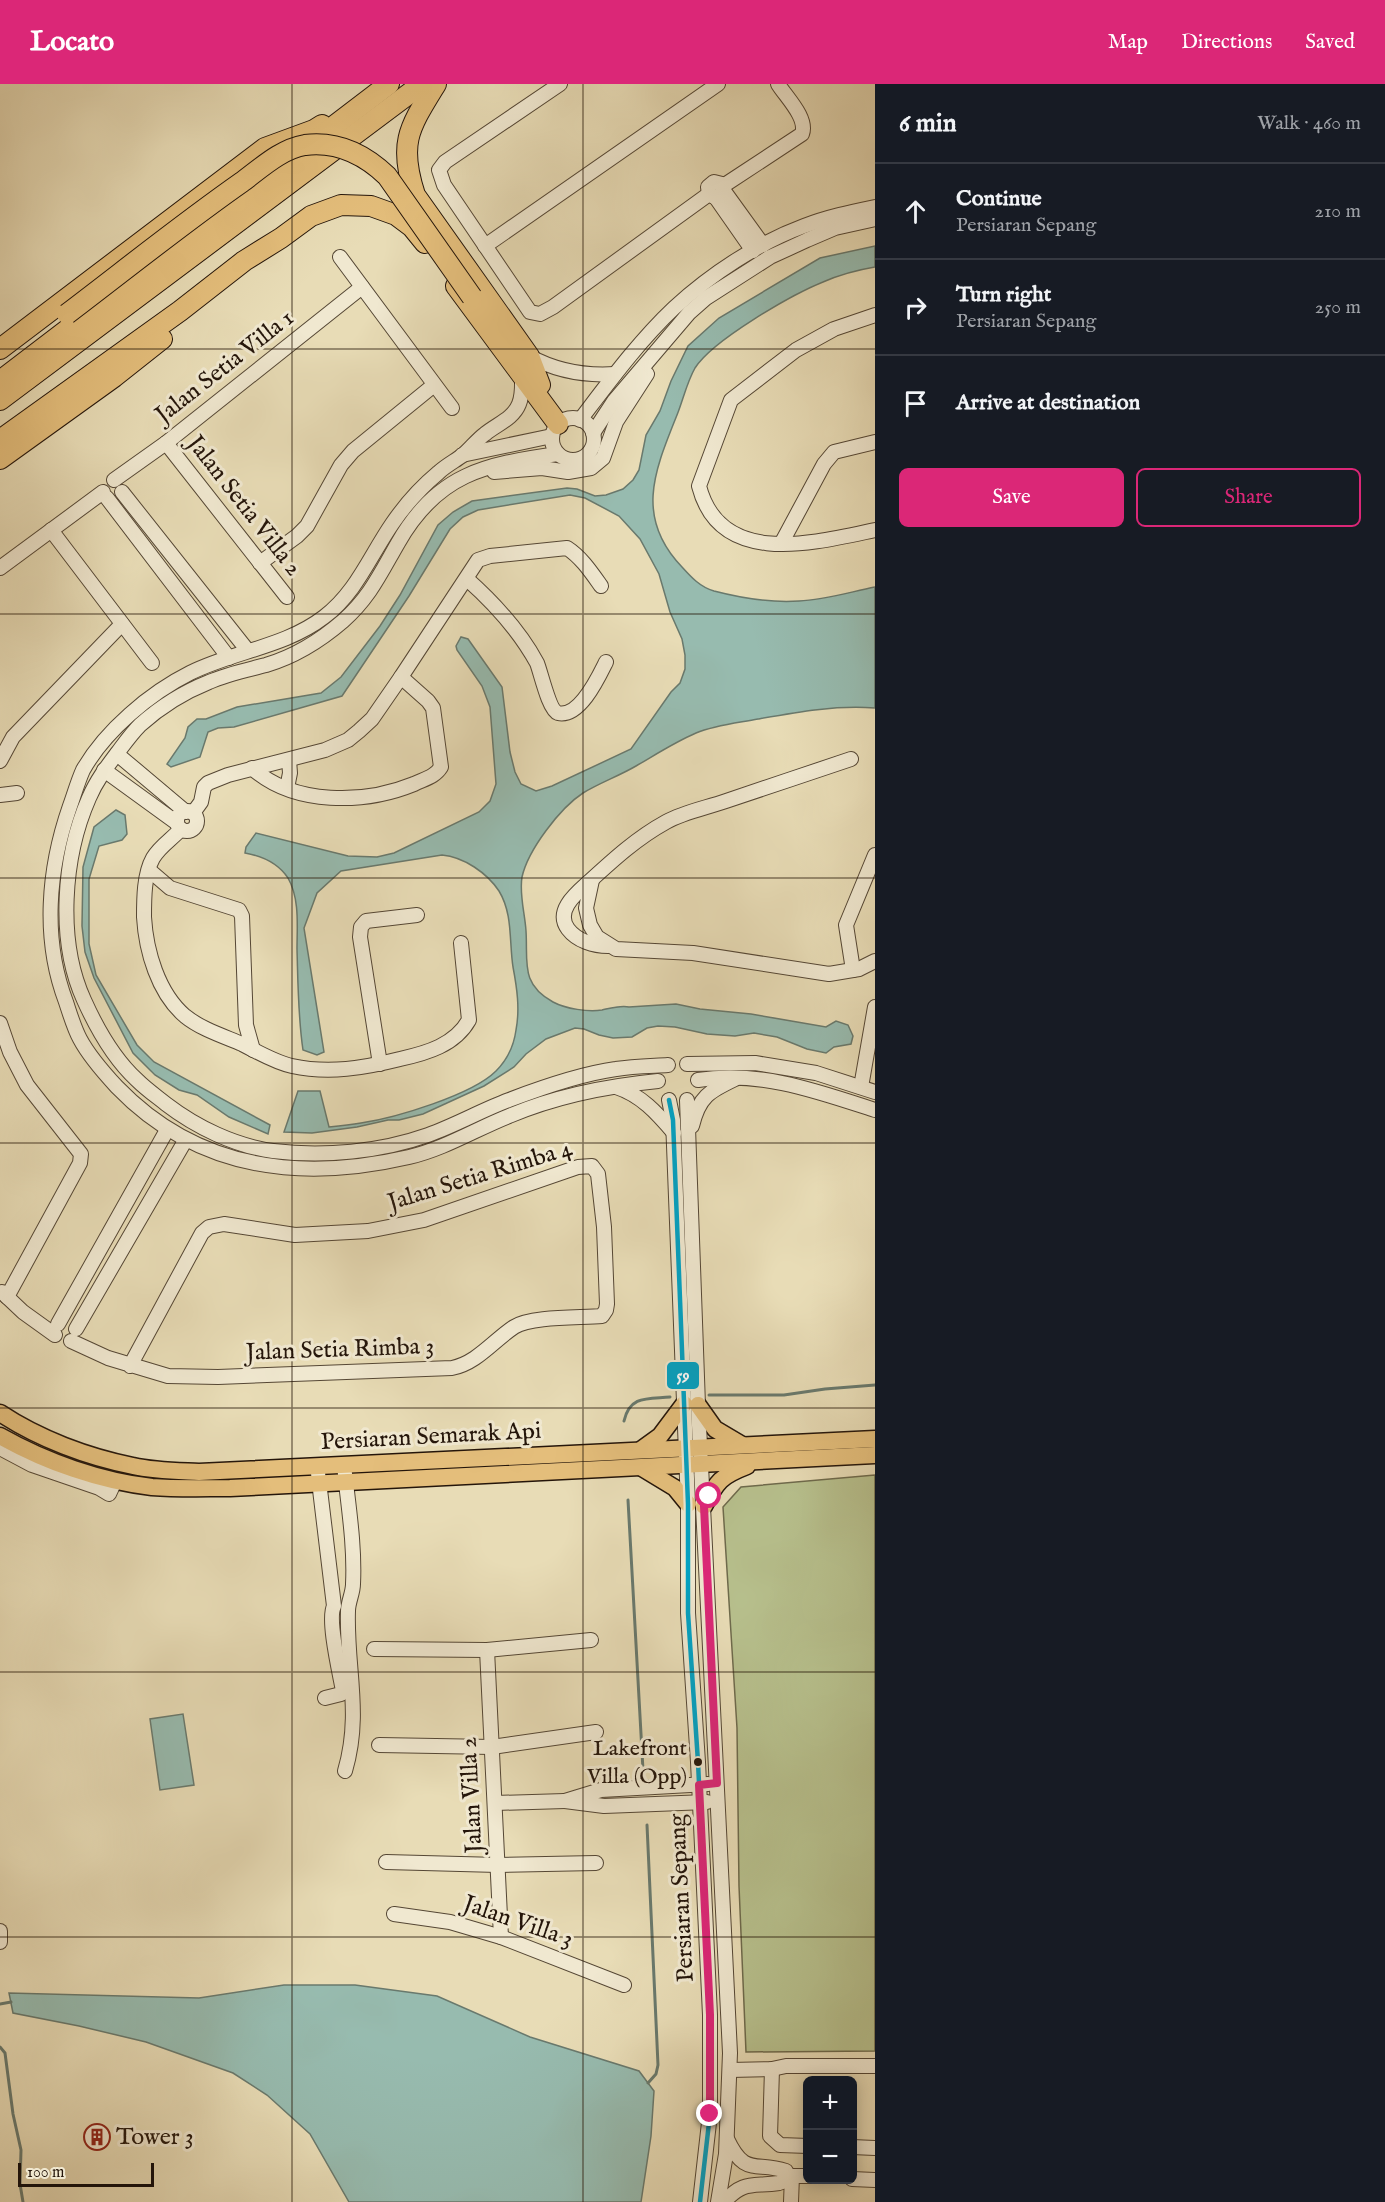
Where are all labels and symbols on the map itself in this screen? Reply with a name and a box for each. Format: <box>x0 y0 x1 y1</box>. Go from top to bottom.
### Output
street label: Jalan Setia Villa 1 <box>147 303 301 433</box>
street label: Jalan Setia Villa 2 <box>178 427 309 583</box>
street label: Jalan Setia Rimba 4 <box>381 1133 576 1220</box>
street label: Jalan Setia Rimba 3 <box>242 1331 435 1369</box>
line badge: 59 <box>666 1361 700 1390</box>
text: 59 <box>677 1367 689 1387</box>
street label: Persiaran Semarak Api <box>320 1416 542 1458</box>
route start <box>695 1482 721 1508</box>
place label: Lakefront Villa (Opp) <box>586 1735 687 1791</box>
street label: Jalan Villa 2 <box>453 1736 491 1857</box>
marker: Lakefront Villa (Opp) <box>692 1756 704 1768</box>
street label: Persiaran Sepang <box>662 1812 702 1983</box>
street label: Jalan Villa 3 <box>456 1888 577 1955</box>
route end <box>696 2100 722 2126</box>
building icon: Tower 3 <box>82 2122 112 2152</box>
place label: Tower 3 <box>116 2122 194 2153</box>
scale bar <box>18 2160 154 2188</box>

